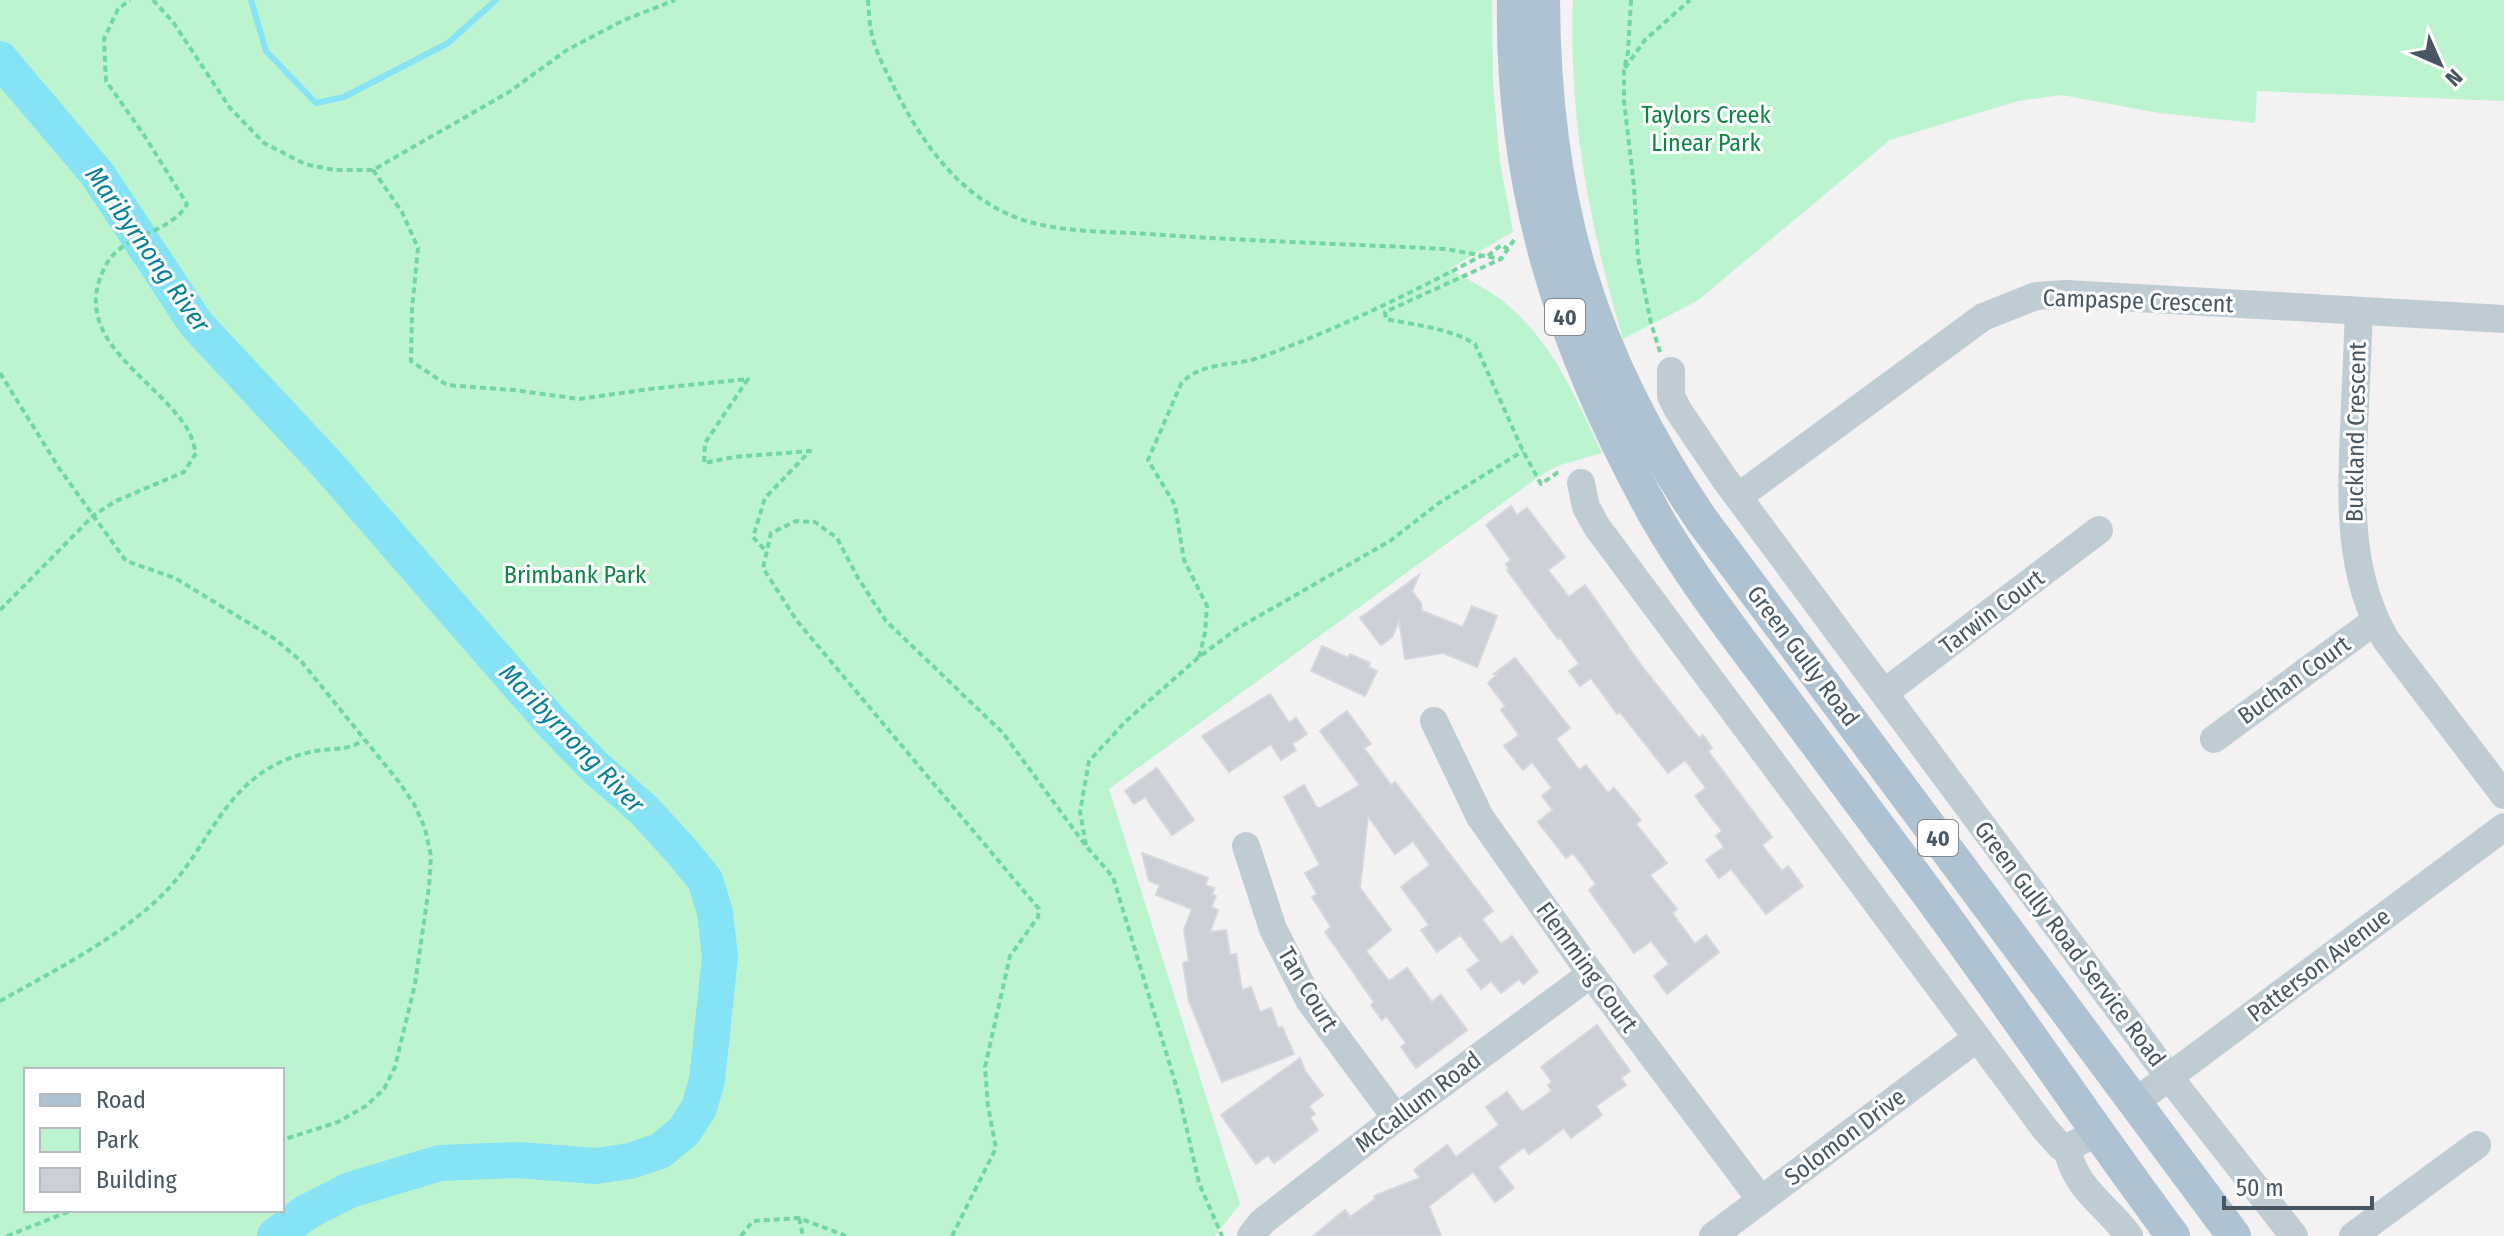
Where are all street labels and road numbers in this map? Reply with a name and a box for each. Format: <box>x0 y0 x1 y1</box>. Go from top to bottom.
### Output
street label: Campaspe Crescent <box>2042 284 2234 318</box>
road number: 40 <box>1545 299 1585 335</box>
street label: Buckland Crescent <box>2340 342 2372 522</box>
street label: Tarwin Court <box>1934 564 2050 660</box>
street label: Green Gully Road <box>1741 580 1865 732</box>
street label: Buchan Court <box>2232 630 2356 730</box>
street label: Green Gully Road Service Road <box>1969 816 2171 1072</box>
road number: 40 <box>1918 820 1958 856</box>
street label: Flemming Court <box>1530 896 1644 1038</box>
street label: Patterson Avenue <box>2242 902 2396 1028</box>
street label: Tan Court <box>1272 942 1344 1036</box>
street label: McCallum Road <box>1350 1046 1486 1158</box>
street label: Solomon Drive <box>1779 1083 1911 1191</box>

